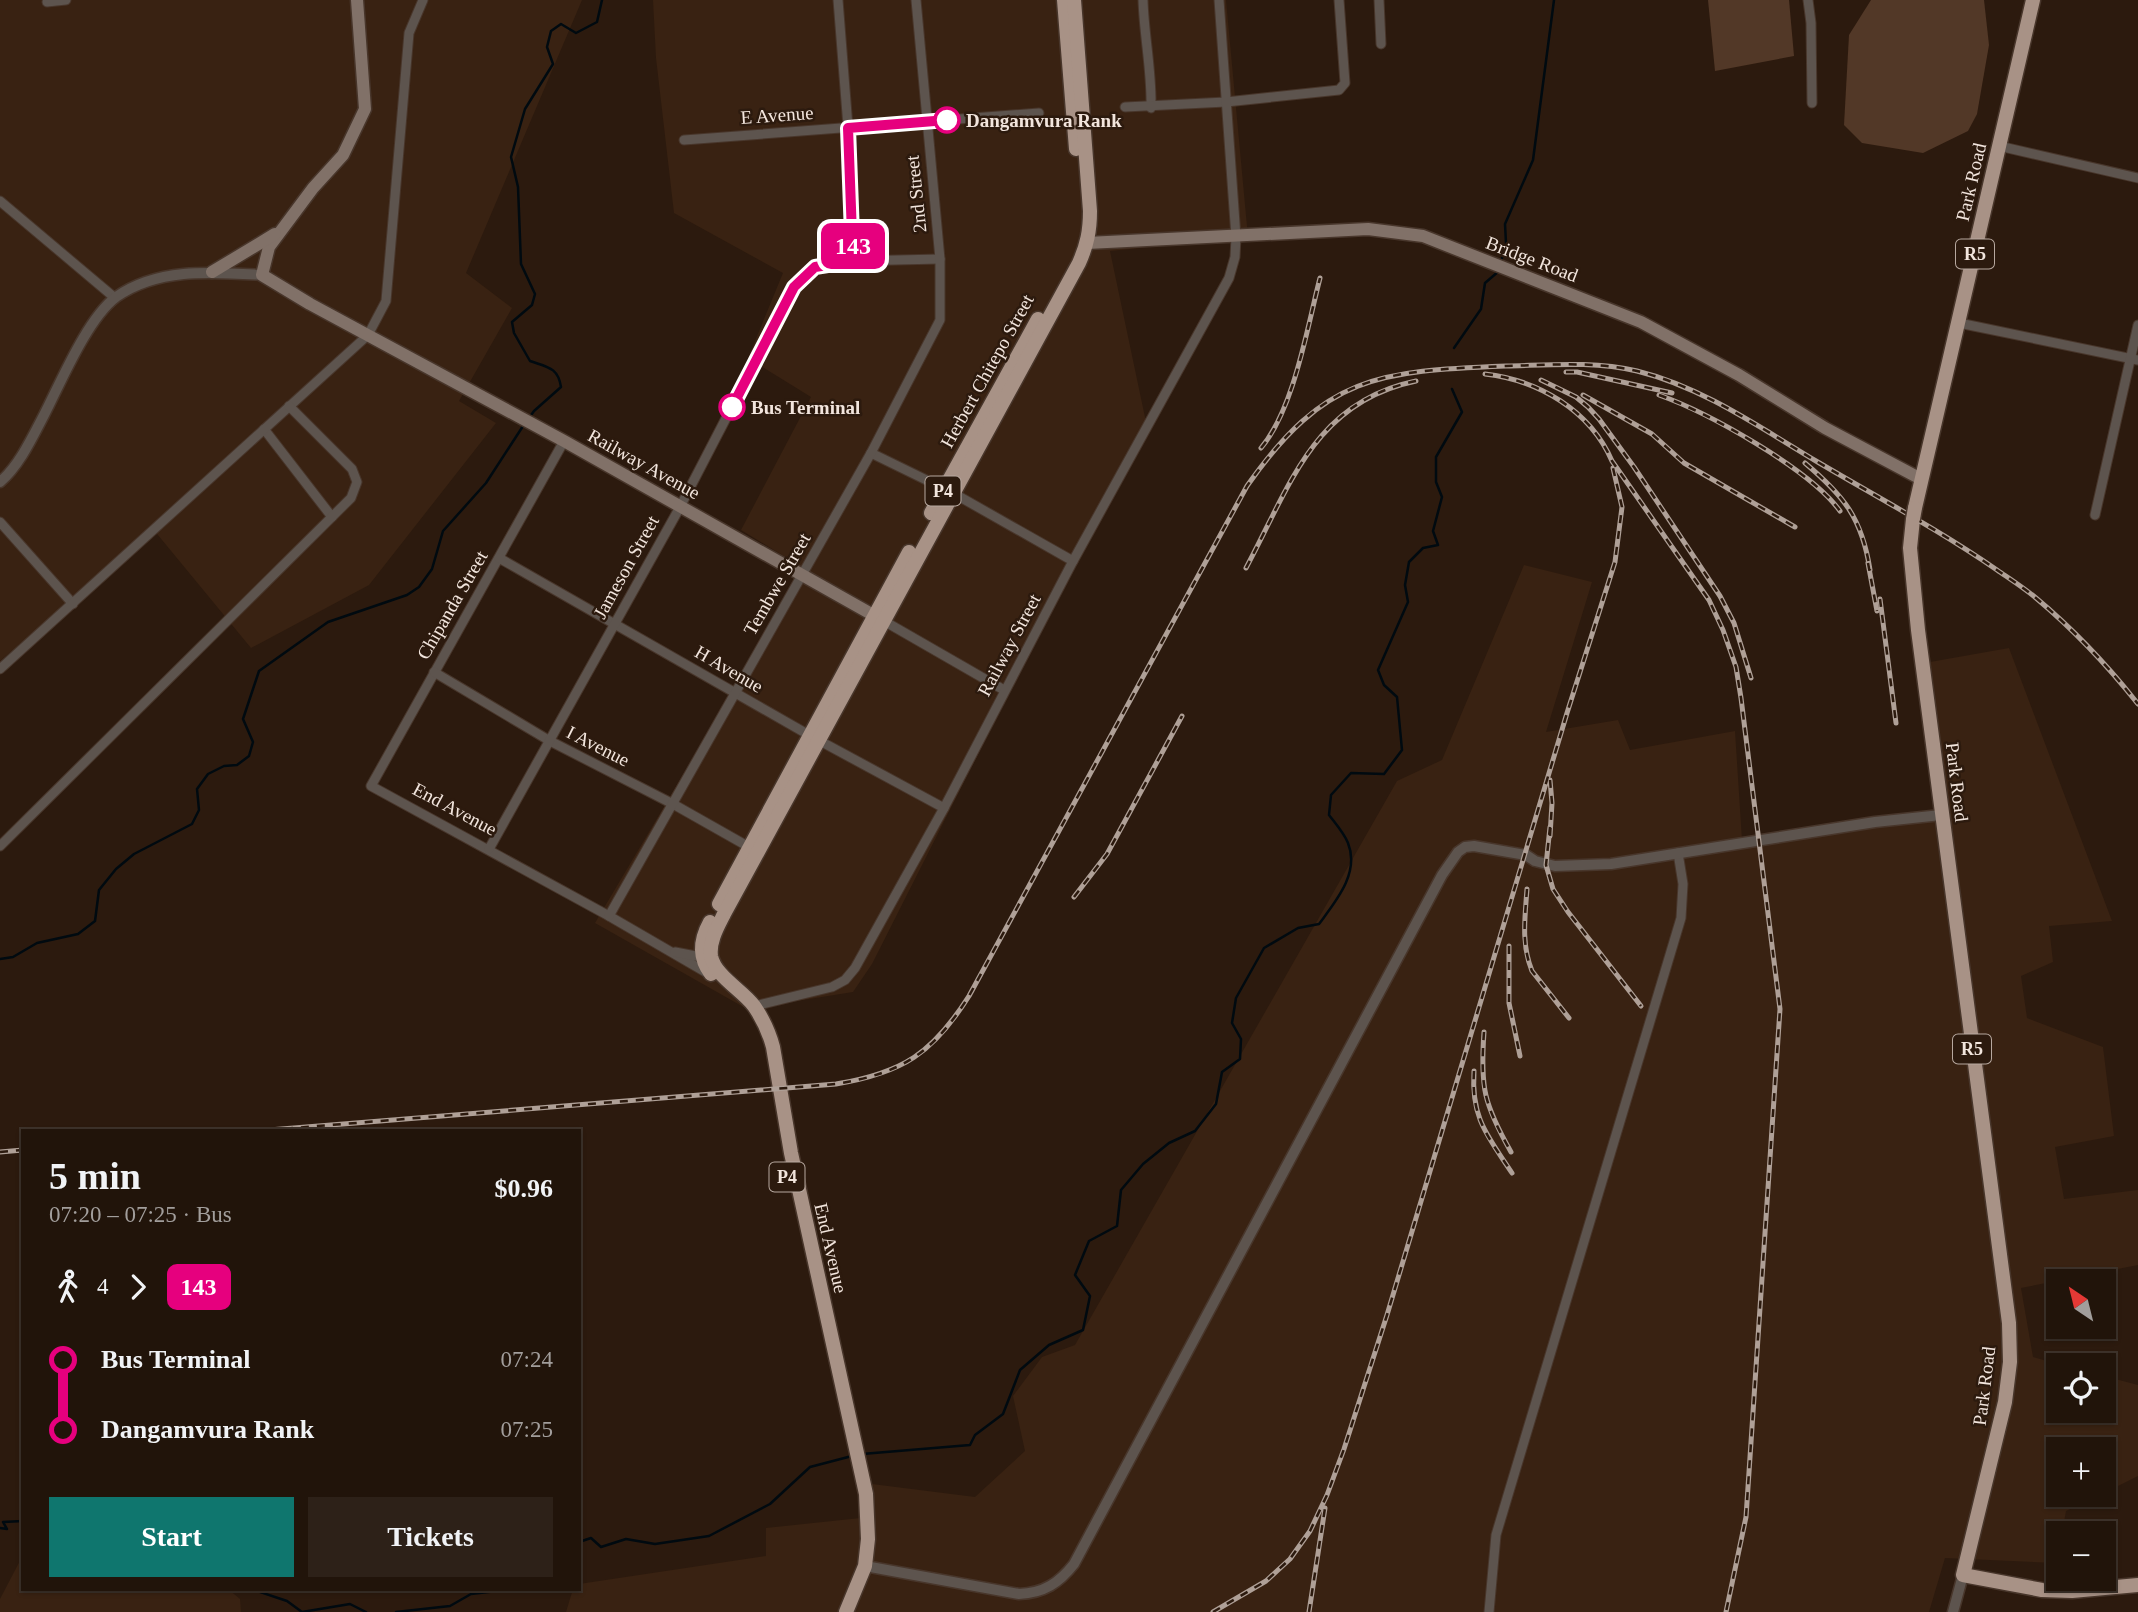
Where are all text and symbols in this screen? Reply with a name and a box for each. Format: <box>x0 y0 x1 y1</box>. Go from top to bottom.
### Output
street label: E Avenue <box>740 102 814 128</box>
marker: Dangamvura Rank <box>934 107 960 133</box>
place label: Dangamvura Rank <box>966 110 1122 131</box>
street label: Park Road <box>1952 140 1990 223</box>
street label: 2nd Street <box>901 154 930 234</box>
line badge: 143 <box>813 223 893 269</box>
street label: Bridge Road <box>1483 232 1581 286</box>
text: 143 <box>835 233 871 259</box>
road number: R5 <box>1956 240 1994 268</box>
street label: Herbert Chitepo Street <box>936 290 1038 451</box>
marker: Bus Terminal <box>719 394 745 420</box>
place label: Bus Terminal <box>751 397 860 418</box>
street label: Railway Avenue <box>584 425 704 503</box>
road number: P4 <box>926 476 960 505</box>
street label: Jameson Street <box>589 511 663 622</box>
street label: Tembwe Street <box>739 529 815 639</box>
street label: Chipanda Street <box>412 546 492 663</box>
street label: Railway Street <box>973 590 1045 700</box>
street label: H Avenue <box>691 641 767 697</box>
street label: I Avenue <box>563 721 633 771</box>
street label: Park Road <box>1942 741 1972 823</box>
street label: End Avenue <box>409 778 501 840</box>
road number: R5 <box>1953 1034 1991 1064</box>
text: 5 min <box>49 1155 141 1197</box>
road number: P4 <box>770 1162 804 1192</box>
text: $0.96 <box>495 1174 553 1203</box>
street label: End Avenue <box>810 1201 852 1295</box>
text: 07:20 – 07:25 · Bus <box>49 1202 232 1227</box>
icon: walk <box>49 1268 87 1306</box>
icon: forward <box>119 1268 157 1306</box>
north arrow <box>2046 1269 2116 1339</box>
map controls <box>2046 1269 2116 1591</box>
text: 4 <box>97 1274 109 1299</box>
text: 143 <box>181 1274 217 1300</box>
text: Bus Terminal <box>101 1345 251 1374</box>
street label: Park Road <box>1969 1345 1999 1427</box>
text: 07:24 <box>501 1347 553 1372</box>
button: locate <box>2046 1353 2116 1423</box>
text: Dangamvura Rank <box>101 1415 314 1444</box>
text: 07:25 <box>501 1417 553 1442</box>
button: + <box>2046 1437 2116 1507</box>
button: Start <box>49 1497 294 1577</box>
button: Tickets <box>308 1497 553 1577</box>
button: − <box>2046 1521 2116 1591</box>

